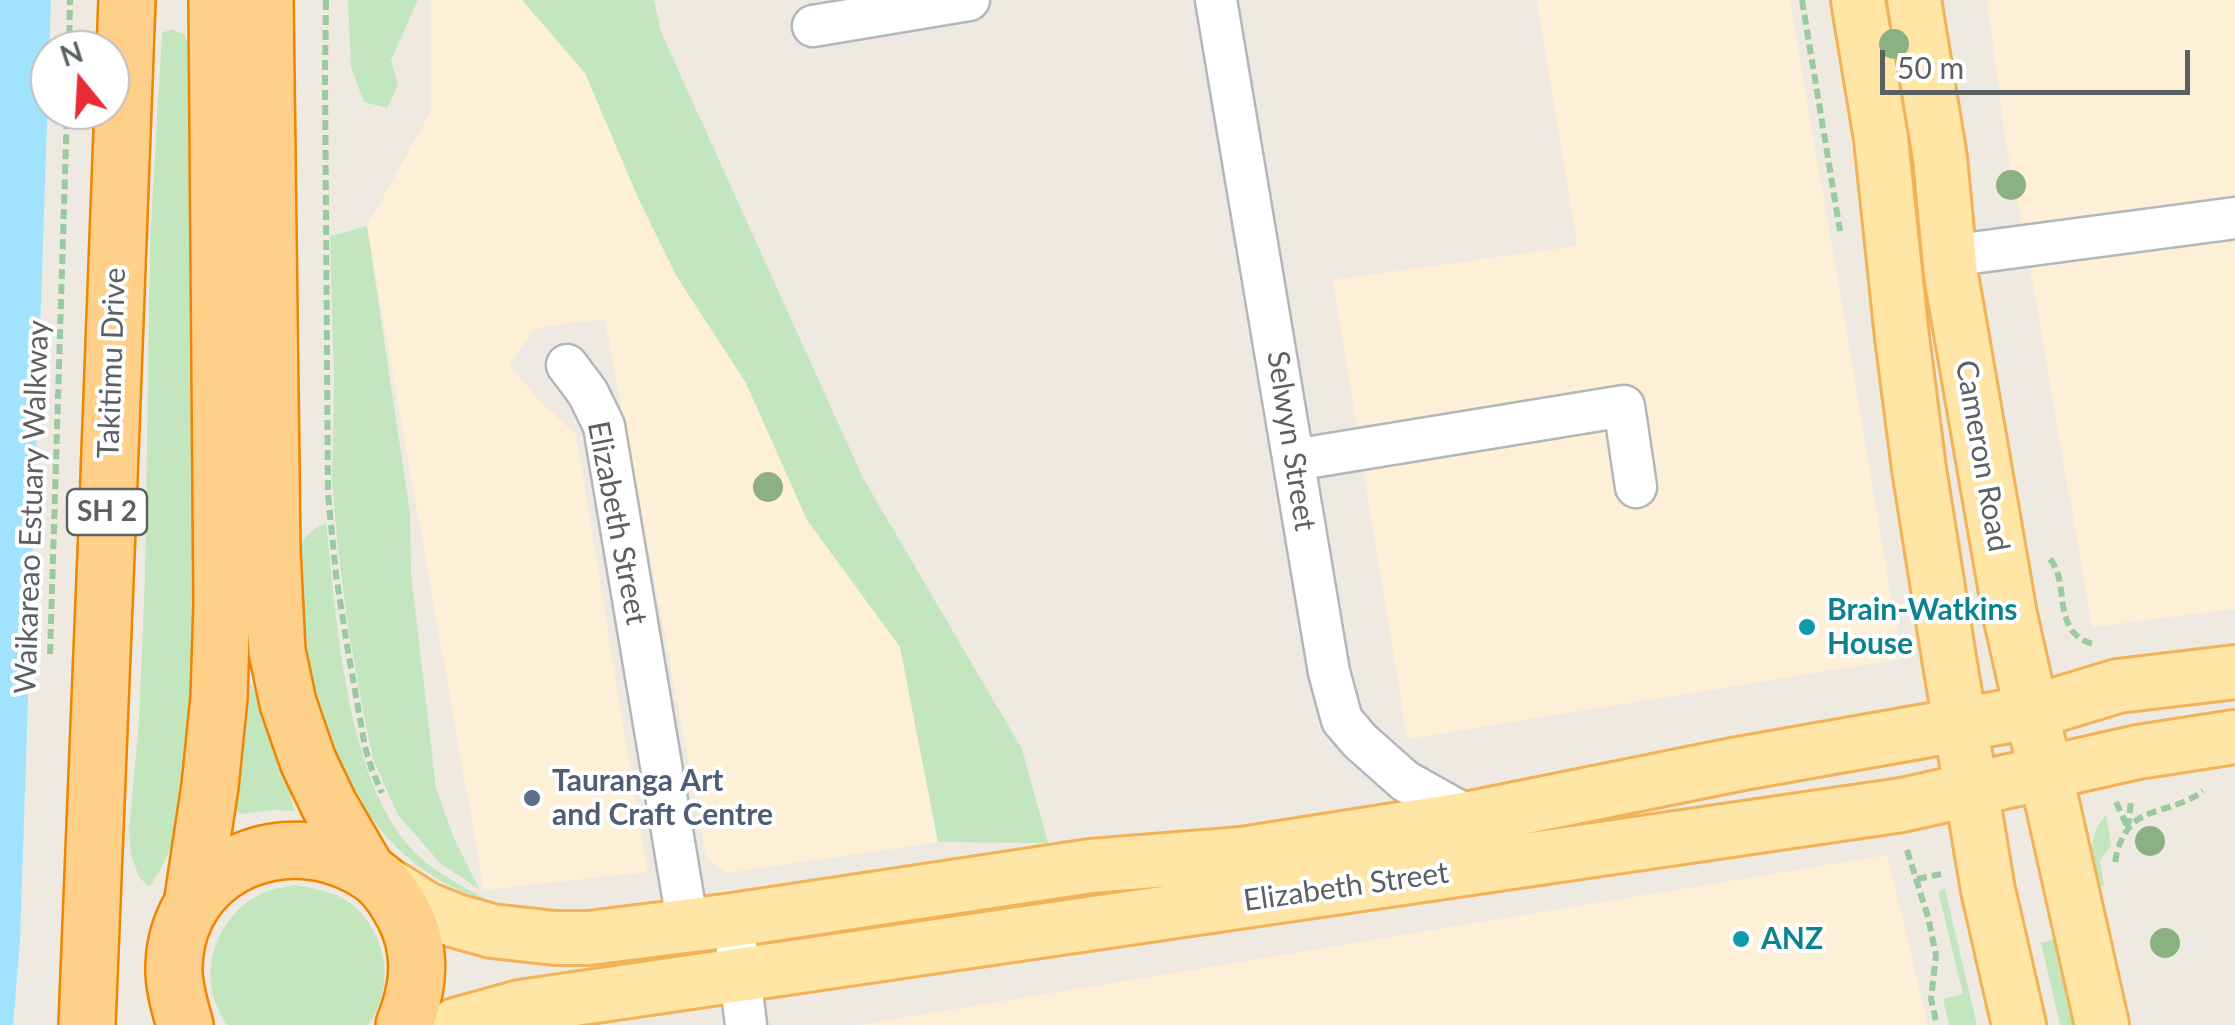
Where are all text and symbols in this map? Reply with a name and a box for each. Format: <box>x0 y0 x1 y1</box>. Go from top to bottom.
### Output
north arrow <box>30 30 130 130</box>
scale bar <box>1885 30 2195 92</box>
text: N <box>56 34 87 73</box>
text: 50 m <box>1897 49 1964 85</box>
street label: Takitimu Drive <box>91 267 133 459</box>
street label: Waikareao Estuary Walkway <box>7 320 57 694</box>
street label: Selwyn Street <box>1259 349 1323 533</box>
street label: Cameron Road <box>1947 357 2017 555</box>
street label: Elizabeth Street <box>580 418 654 628</box>
road number: SH 2 <box>67 489 147 535</box>
place label: Brain-Watkins House <box>1827 592 2017 662</box>
marker: Brain-Watkins House <box>1796 616 1818 638</box>
place label: Tauranga Art and Craft Centre <box>552 763 773 834</box>
marker: Tauranga Art and Craft Centre <box>521 787 543 809</box>
street label: Elizabeth Street <box>1241 855 1451 919</box>
place label: ANZ <box>1761 921 1823 957</box>
marker: ANZ <box>1730 928 1752 950</box>

